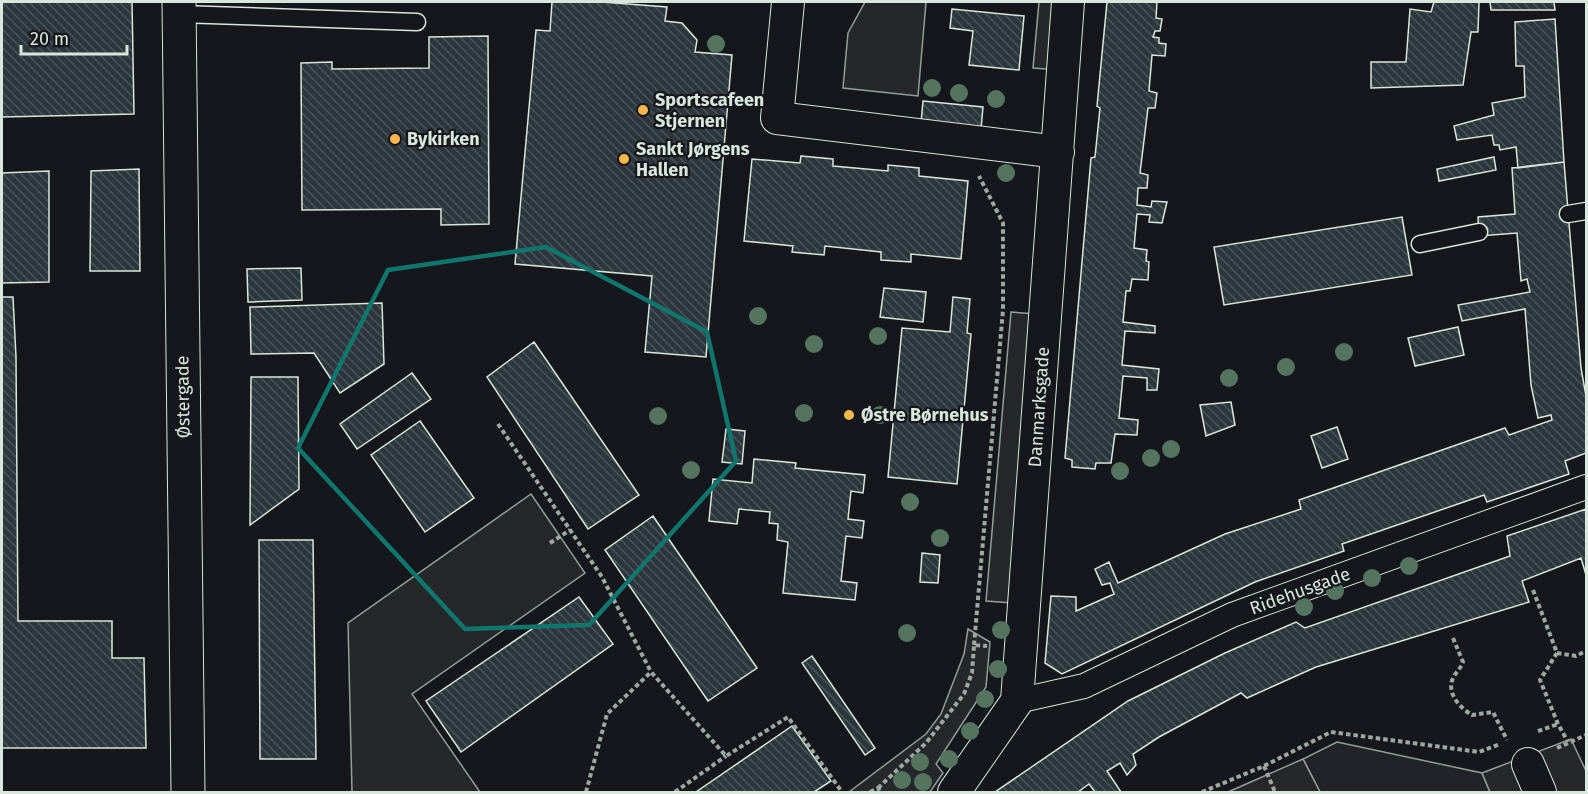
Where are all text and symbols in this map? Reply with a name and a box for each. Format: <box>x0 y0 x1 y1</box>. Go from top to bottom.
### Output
scale bar <box>21 18 128 56</box>
text: 20 m <box>30 28 69 50</box>
place label: Sportscafeen Stjernen <box>655 89 764 132</box>
marker: Sportscafeen Stjernen <box>636 103 650 117</box>
place label: Bykirken <box>407 128 480 150</box>
marker: Bykirken <box>388 132 402 146</box>
place label: Sankt Jørgens Hallen <box>636 138 750 181</box>
marker: Sankt Jørgens Hallen <box>617 152 631 166</box>
street label: Danmarksgade <box>1024 346 1054 468</box>
street label: Østergade <box>171 355 195 439</box>
place label: Østre Børnehus <box>861 404 989 426</box>
marker: Østre Børnehus <box>842 408 856 422</box>
street label: Ridehusgade <box>1247 563 1353 619</box>

